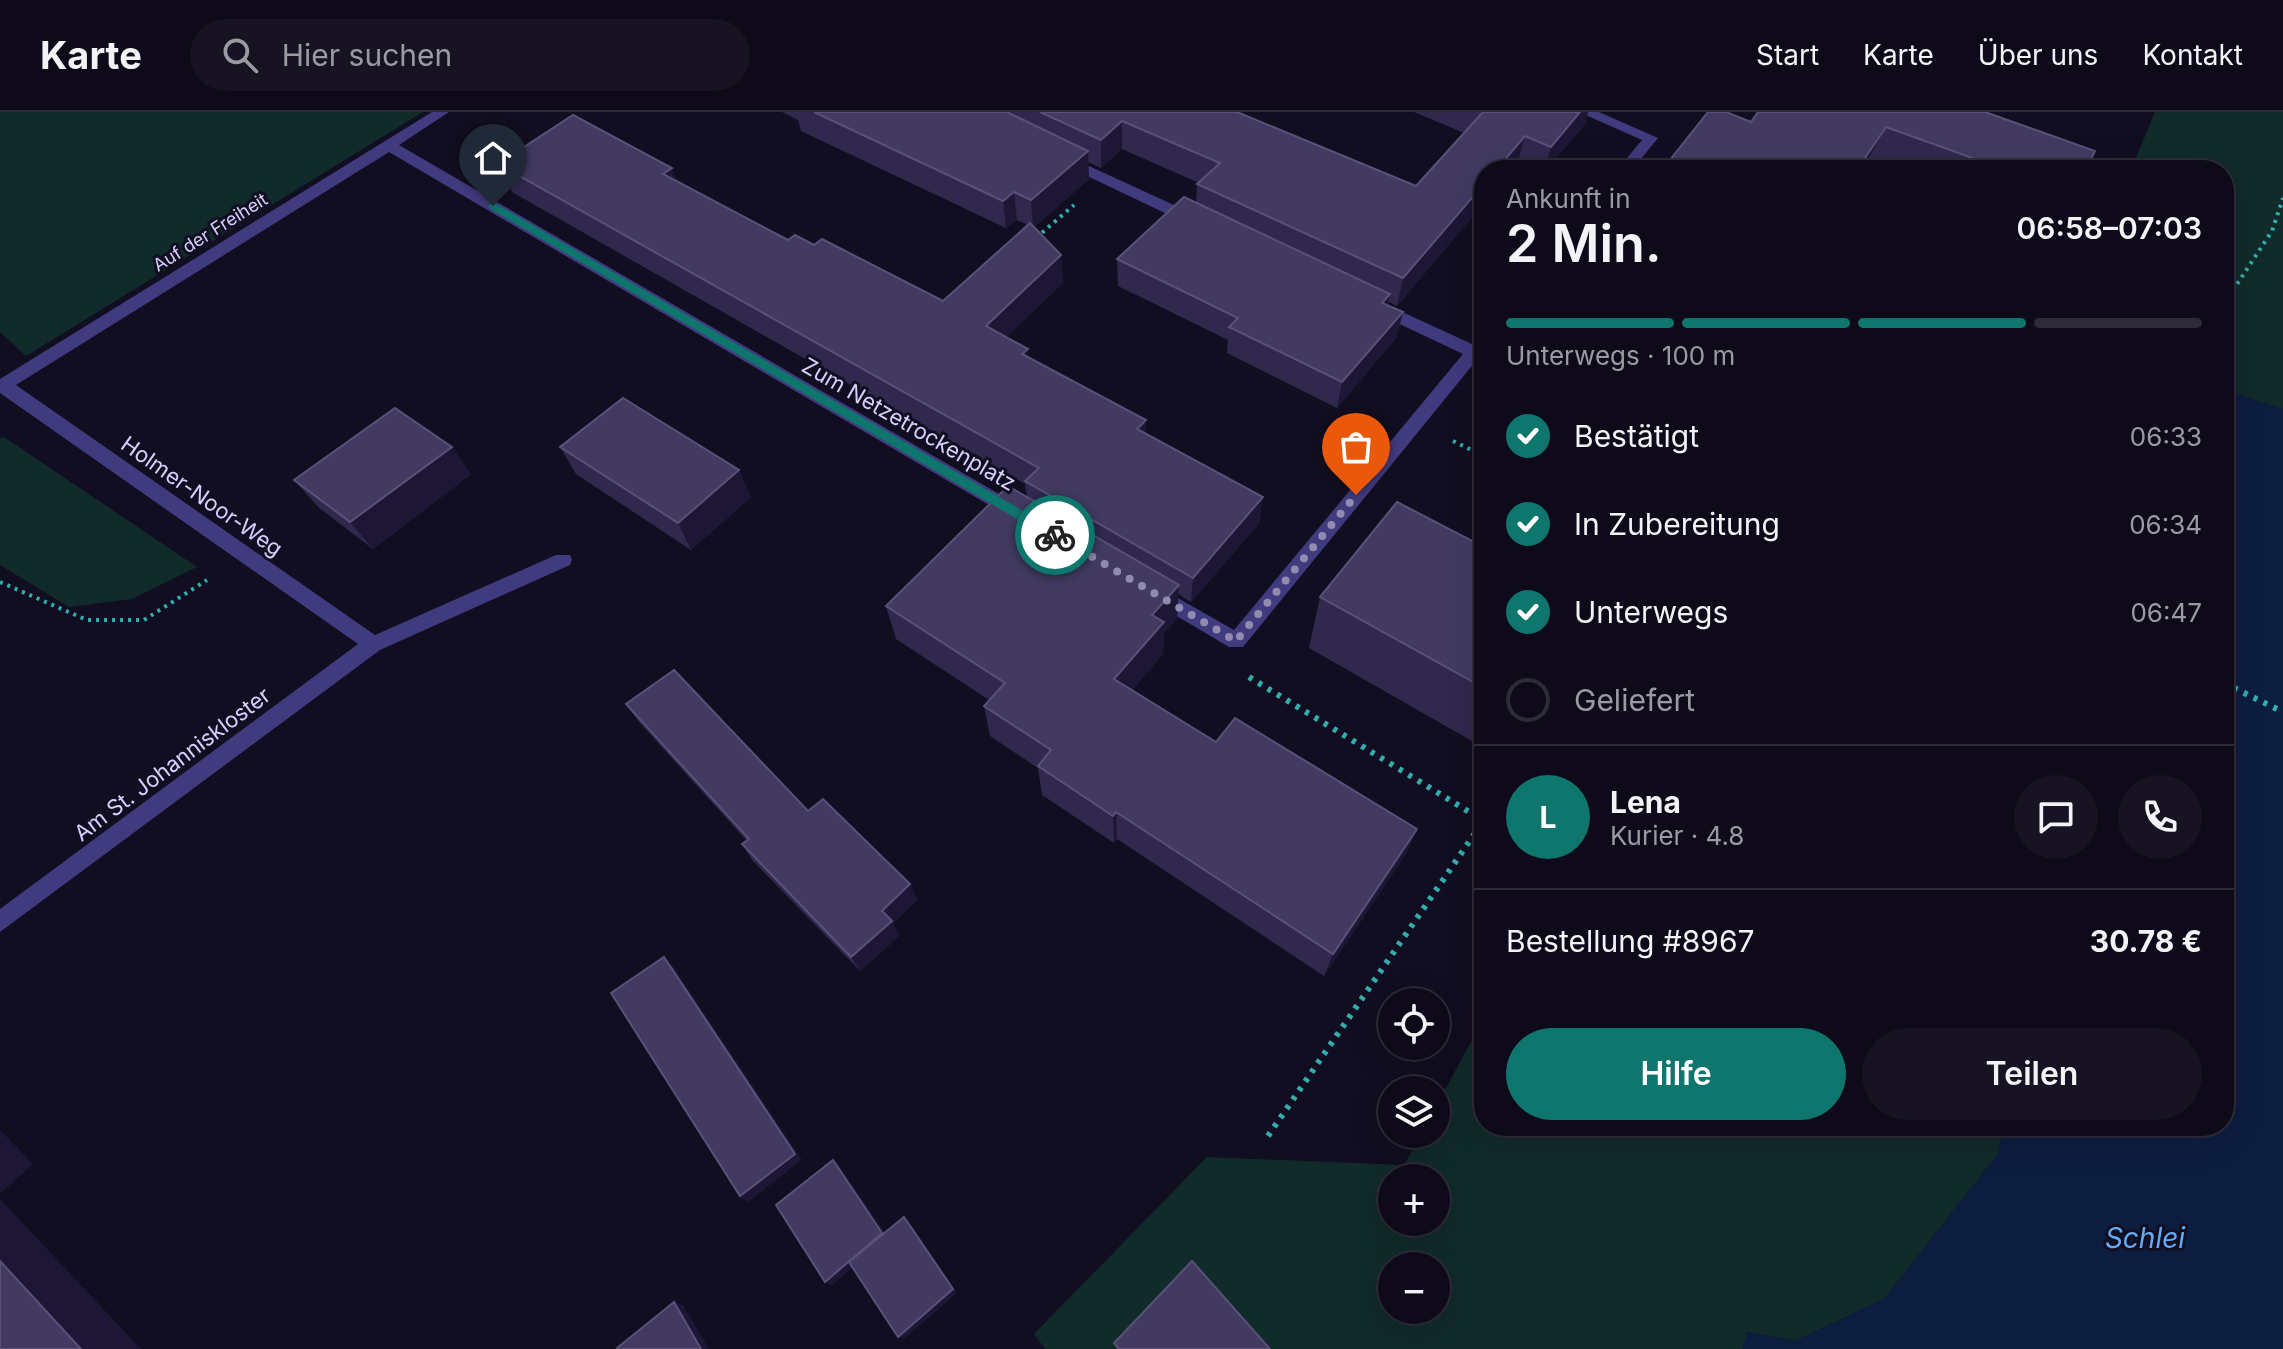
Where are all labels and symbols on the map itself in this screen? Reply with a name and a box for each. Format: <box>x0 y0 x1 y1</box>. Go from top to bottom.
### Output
pin <box>459 124 527 206</box>
street label: Auf der Freiheit <box>149 188 271 276</box>
street label: Zum Netzetrockenplatz <box>798 352 1020 496</box>
pin <box>1322 413 1390 495</box>
street label: Holmer-Noor-Weg <box>116 431 288 561</box>
courier <box>1015 495 1095 575</box>
street label: Am St. Johanniskloster <box>69 682 275 846</box>
water label: Schlei <box>2105 1221 2186 1255</box>

